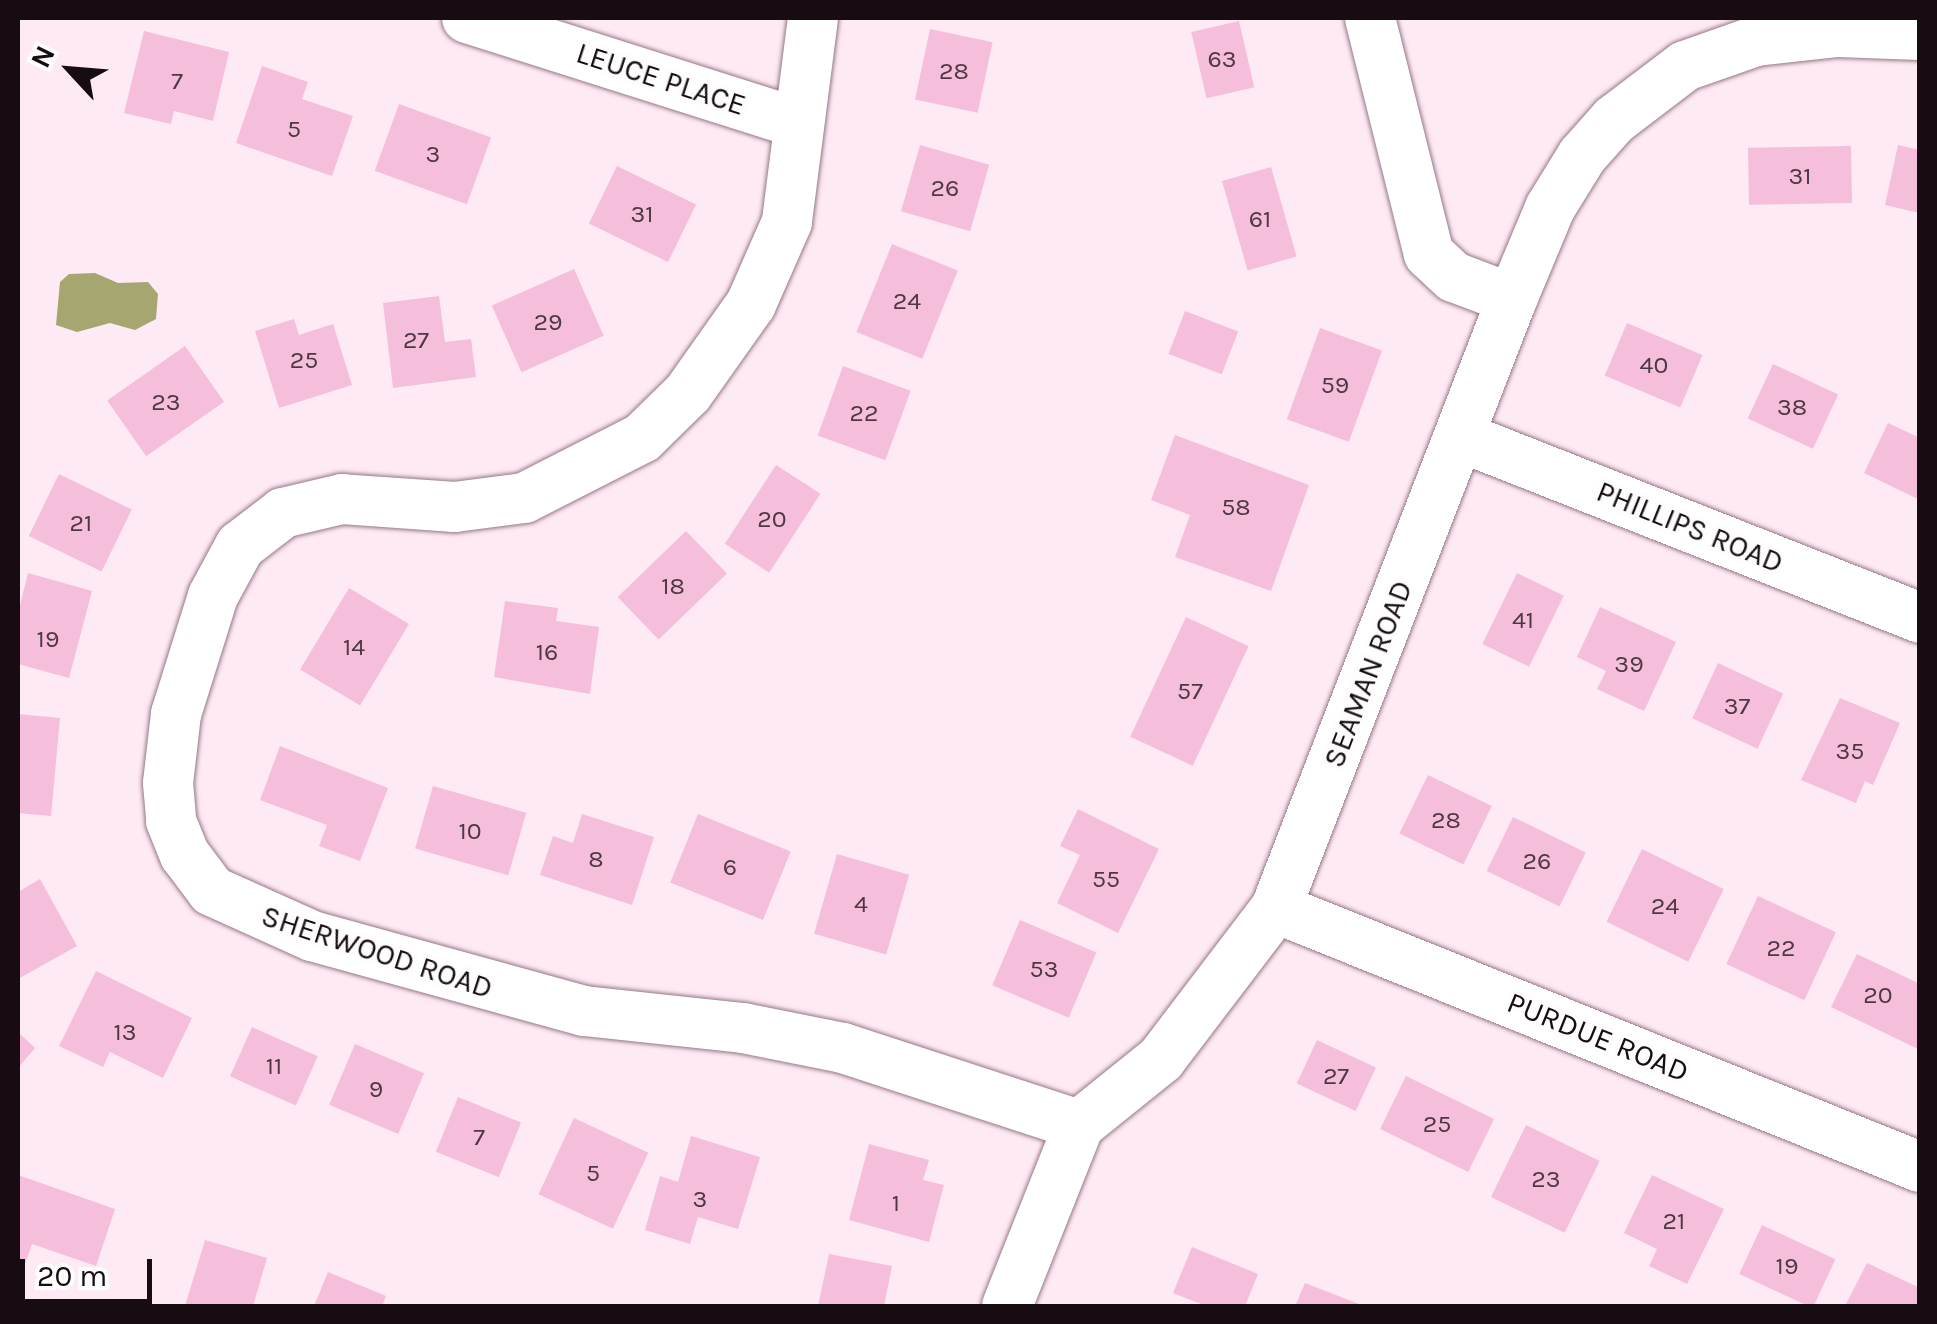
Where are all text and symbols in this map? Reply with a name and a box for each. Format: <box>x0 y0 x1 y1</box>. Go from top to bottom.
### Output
north arrow <box>20 20 120 120</box>
street label: LEUCE PLACE <box>572 35 750 123</box>
text: N <box>23 40 62 73</box>
house number: 63 <box>1207 44 1237 74</box>
house number: 28 <box>939 56 969 86</box>
house number: 7 <box>171 66 183 96</box>
house number: 5 <box>287 114 301 144</box>
house number: 3 <box>426 139 440 169</box>
house number: 31 <box>1788 161 1812 191</box>
house number: 26 <box>931 173 959 203</box>
house number: 31 <box>630 199 654 229</box>
house number: 61 <box>1249 204 1271 234</box>
house number: 24 <box>893 286 921 316</box>
house number: 29 <box>534 307 562 337</box>
house number: 27 <box>403 325 429 355</box>
house number: 25 <box>290 345 318 375</box>
house number: 40 <box>1640 350 1668 380</box>
house number: 59 <box>1321 370 1349 400</box>
house number: 23 <box>151 387 181 417</box>
house number: 38 <box>1777 392 1807 422</box>
house number: 22 <box>850 398 878 428</box>
street label: PHILLIPS ROAD <box>1591 473 1789 581</box>
house number: 58 <box>1221 492 1251 522</box>
house number: 20 <box>757 504 787 534</box>
house number: 21 <box>70 508 92 538</box>
house number: 18 <box>661 571 685 601</box>
street label: SEAMAN ROAD <box>1316 575 1420 773</box>
house number: 41 <box>1512 605 1534 635</box>
house number: 19 <box>37 624 59 654</box>
house number: 14 <box>343 632 365 662</box>
house number: 16 <box>536 637 558 667</box>
house number: 39 <box>1614 649 1644 679</box>
house number: 57 <box>1177 676 1203 706</box>
house number: 37 <box>1724 691 1750 721</box>
house number: 35 <box>1836 736 1864 766</box>
house number: 28 <box>1431 805 1461 835</box>
house number: 10 <box>458 816 482 846</box>
house number: 8 <box>588 844 604 874</box>
house number: 26 <box>1523 846 1551 876</box>
house number: 6 <box>723 852 737 882</box>
house number: 55 <box>1092 864 1120 894</box>
house number: 4 <box>854 889 868 919</box>
house number: 24 <box>1651 891 1679 921</box>
street label: SHERWOOD ROAD <box>257 898 497 1006</box>
house number: 22 <box>1767 933 1795 963</box>
house number: 53 <box>1030 954 1058 984</box>
house number: 20 <box>1863 980 1893 1010</box>
street label: PURDUE ROAD <box>1502 984 1694 1090</box>
house number: 13 <box>113 1017 137 1047</box>
house number: 11 <box>266 1051 282 1081</box>
house number: 27 <box>1323 1061 1349 1091</box>
house number: 9 <box>369 1074 383 1104</box>
house number: 25 <box>1423 1109 1451 1139</box>
house number: 7 <box>473 1122 485 1152</box>
house number: 5 <box>586 1158 600 1188</box>
house number: 23 <box>1531 1164 1561 1194</box>
house number: 3 <box>693 1184 707 1214</box>
house number: 1 <box>892 1188 900 1218</box>
house number: 21 <box>1663 1206 1685 1236</box>
scale bar <box>25 1239 158 1301</box>
house number: 19 <box>1776 1251 1798 1281</box>
text: 20 m <box>37 1258 107 1294</box>

